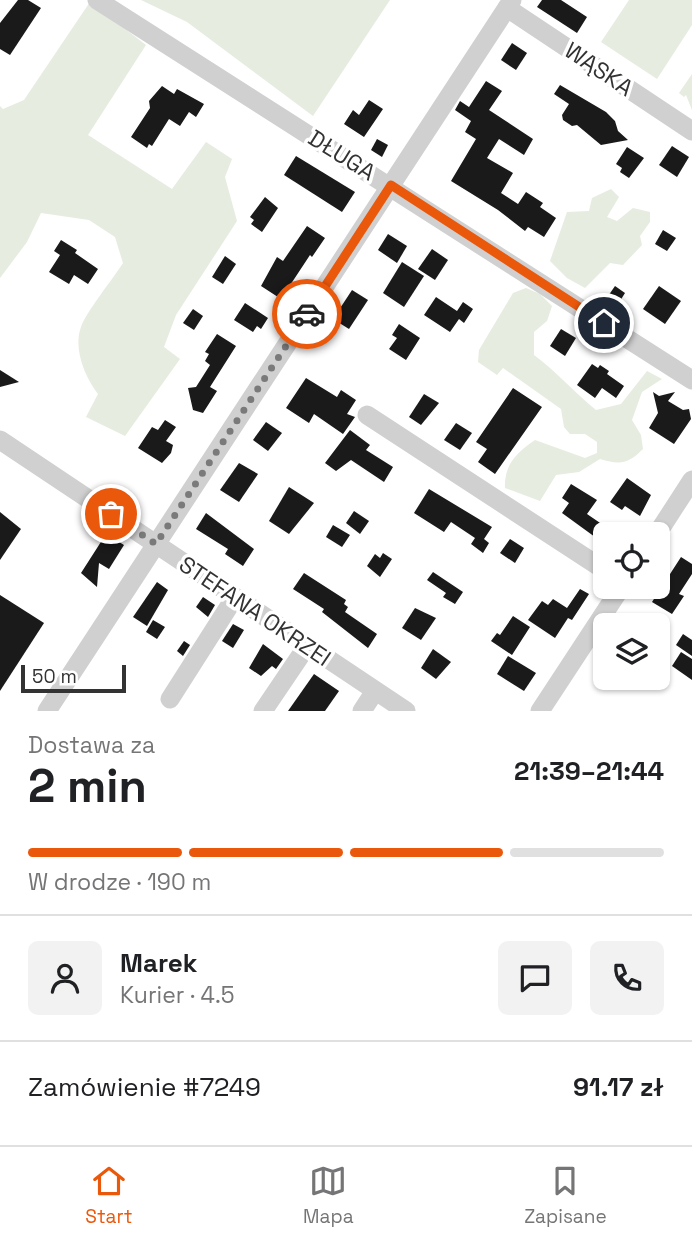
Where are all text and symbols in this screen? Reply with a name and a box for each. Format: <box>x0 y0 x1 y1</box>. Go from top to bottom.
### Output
street label: WĄSKA <box>559 35 639 103</box>
street label: DŁUGA <box>303 123 381 187</box>
courier <box>272 279 342 349</box>
pin <box>574 293 634 353</box>
icon: car <box>288 295 326 333</box>
icon: home <box>585 304 623 342</box>
pin <box>81 484 141 544</box>
icon: bag <box>92 495 130 533</box>
map controls <box>593 522 670 690</box>
button: locate <box>593 522 670 599</box>
street label: STEFANA OKRZEI <box>173 549 337 673</box>
button: layers <box>593 613 670 690</box>
scale bar <box>21 662 126 694</box>
text: 50 m <box>32 664 77 689</box>
text: Dostawa za <box>28 730 155 760</box>
text: 21:39–21:44 <box>514 754 664 788</box>
text: 2 min <box>28 757 147 815</box>
text: W drodze · 190 m <box>28 867 211 897</box>
button: person <box>28 941 102 1015</box>
button: chat <box>498 941 572 1015</box>
button: phone <box>590 941 664 1015</box>
text: Marek <box>120 946 197 980</box>
text: Kurier · 4.5 <box>120 980 235 1010</box>
text: Zamówienie #7249 <box>28 1070 261 1104</box>
text: 91.17 zł <box>573 1070 664 1104</box>
tab: Start <box>85 1162 132 1229</box>
tab: Mapa <box>303 1162 354 1229</box>
tab: Zapisane <box>524 1162 607 1229</box>

